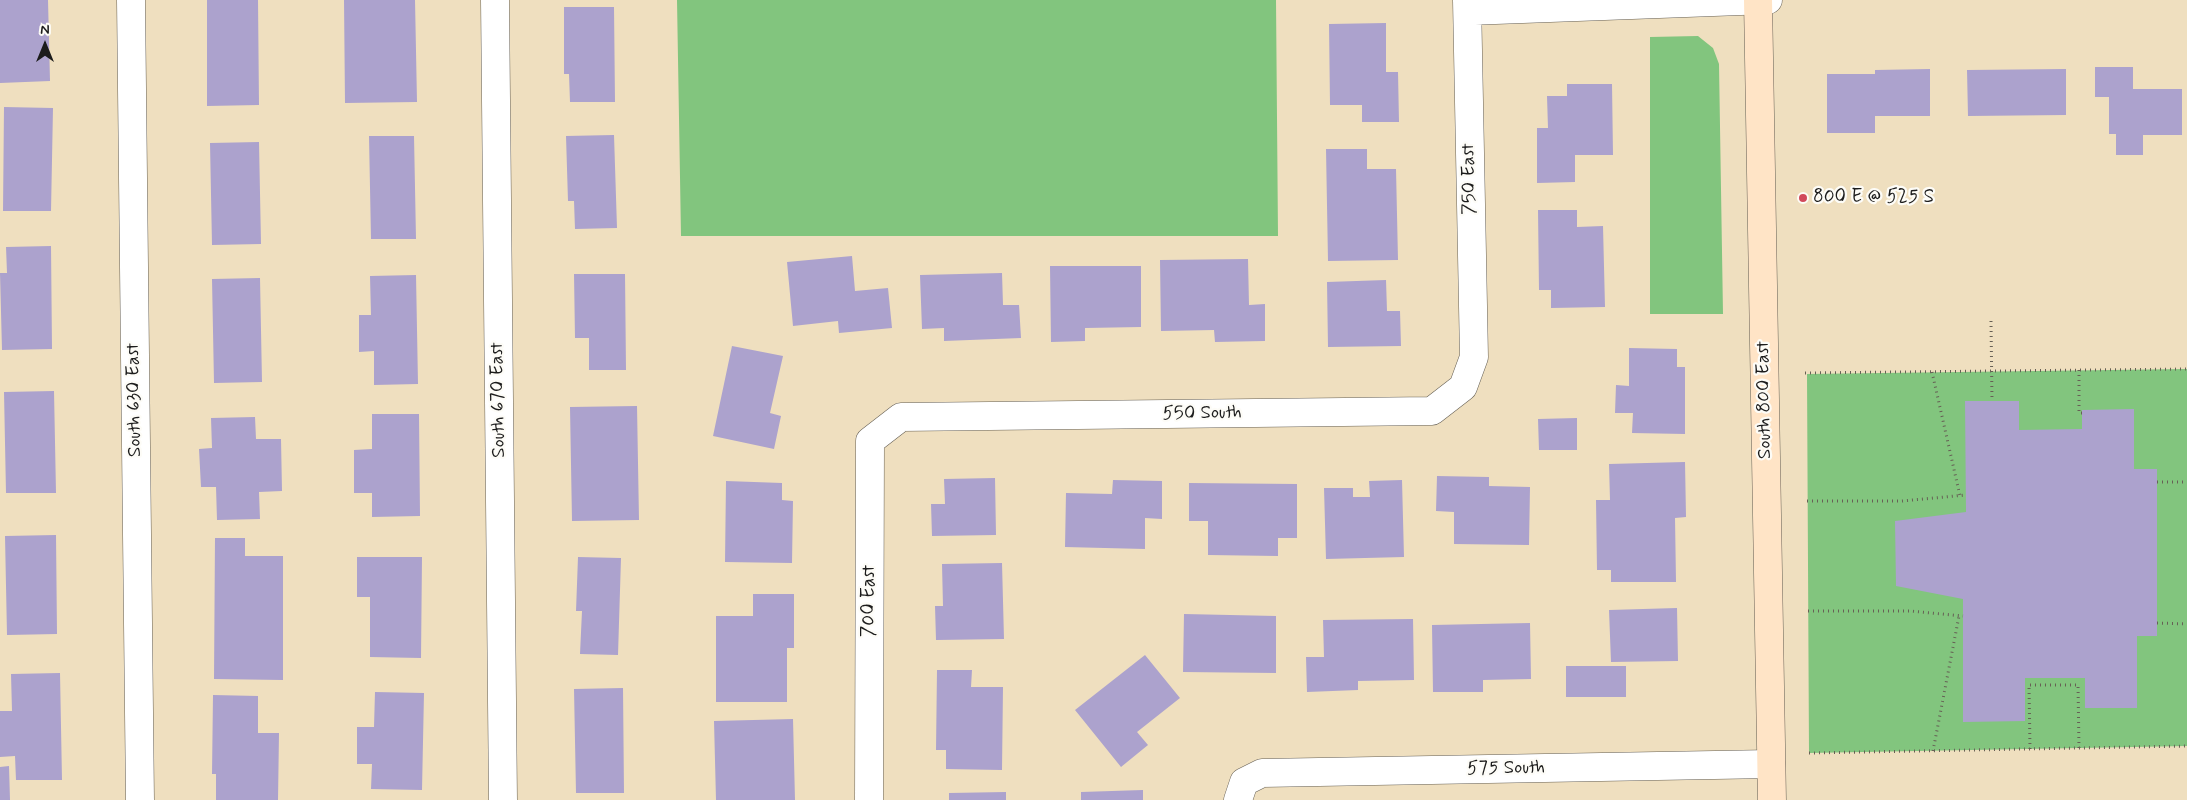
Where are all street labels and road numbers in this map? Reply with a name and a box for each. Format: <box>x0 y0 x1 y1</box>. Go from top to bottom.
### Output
street label: 750 East <box>1458 143 1482 215</box>
street label: South 800 East <box>1753 341 1777 459</box>
street label: South 670 East <box>487 342 511 458</box>
street label: South 630 East <box>123 343 147 457</box>
street label: 550 South <box>1162 402 1242 426</box>
street label: 700 East <box>859 565 881 637</box>
street label: 575 South <box>1467 757 1545 781</box>

